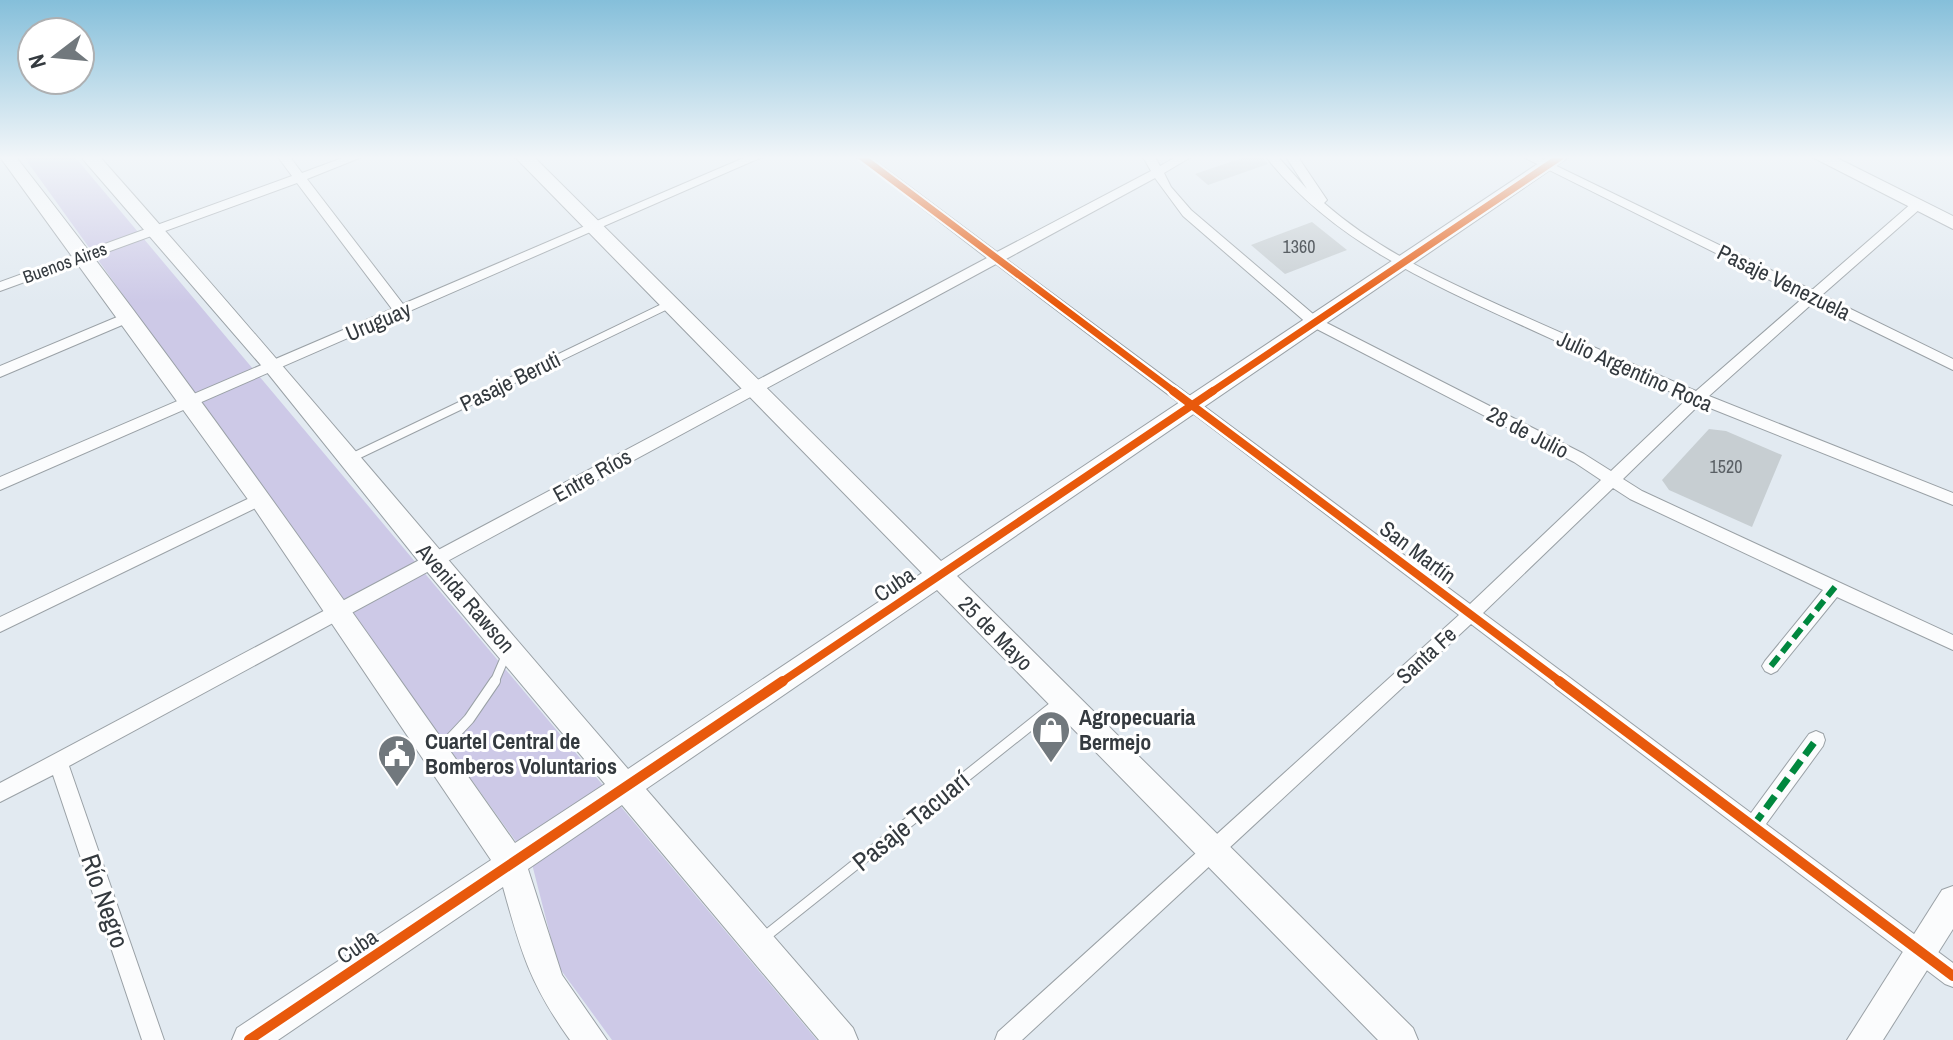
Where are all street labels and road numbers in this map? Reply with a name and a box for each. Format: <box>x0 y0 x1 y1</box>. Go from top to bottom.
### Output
street label: Buenos Aires <box>19 236 110 289</box>
street label: Pasaje Venezuela <box>1713 237 1855 327</box>
street label: Uruguay <box>341 294 415 348</box>
street label: Julio Argentino Roca <box>1552 323 1718 419</box>
street label: Pasaje Beruti <box>455 344 565 418</box>
street label: 28 de Julio <box>1482 399 1574 465</box>
street label: Entre Ríos <box>547 441 637 509</box>
street label: San Martín <box>1374 513 1462 591</box>
street label: Avenida Rawson <box>409 536 522 659</box>
street label: Cuba <box>868 560 920 608</box>
street label: 25 de Mayo <box>952 589 1040 677</box>
street label: Santa Fe <box>1389 619 1463 691</box>
street label: Pasaje Tacuarí <box>845 762 977 879</box>
street label: Río Negro <box>73 849 138 952</box>
street label: Cuba <box>331 922 383 970</box>

